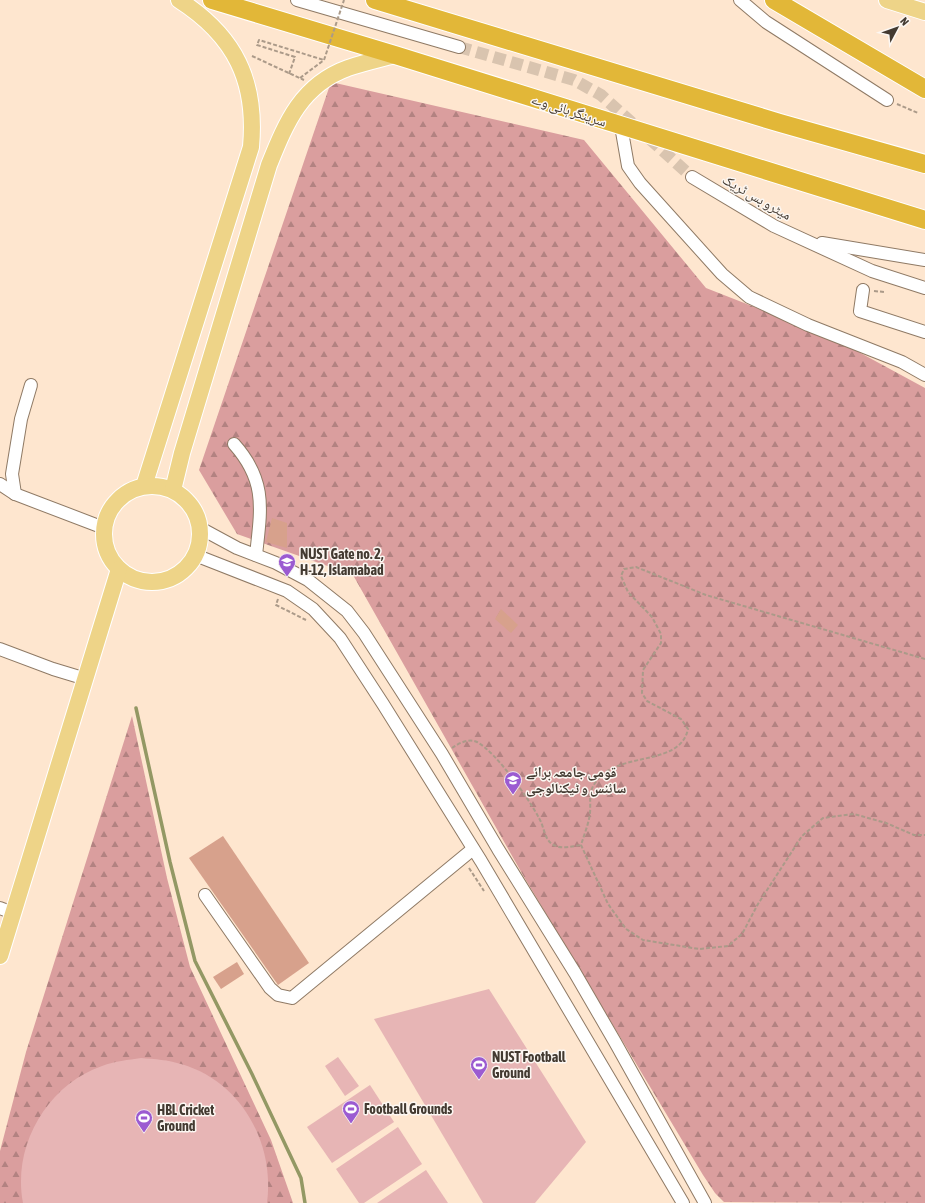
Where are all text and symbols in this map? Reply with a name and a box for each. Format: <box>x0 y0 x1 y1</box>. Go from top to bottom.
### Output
north arrow <box>877 8 917 48</box>
text: N <box>898 15 911 28</box>
street label: سرینگر ہائی وے <box>529 90 609 131</box>
street label: میٹرو بس ٹریک <box>719 171 794 224</box>
place label: NUST Gate no. 2, H-12, Islamabad <box>300 546 384 578</box>
school or university icon: NUST Gate no. 2, H-12, Islamabad <box>277 552 297 577</box>
place label: قومی جامعہ برائے سائنس و ٹیکنالوجی <box>526 764 626 797</box>
school or university icon: قومی جامعہ برائے سائنس و ٹیکنالوجی <box>503 770 523 795</box>
place label: NUST Football Ground <box>492 1049 566 1081</box>
sports icon: NUST Football Ground <box>469 1055 489 1080</box>
sports icon: Football Grounds <box>341 1099 361 1124</box>
place label: Football Grounds <box>364 1101 452 1117</box>
place label: HBL Cricket Ground <box>157 1102 214 1134</box>
sports icon: HBL Cricket Ground <box>134 1108 154 1133</box>

